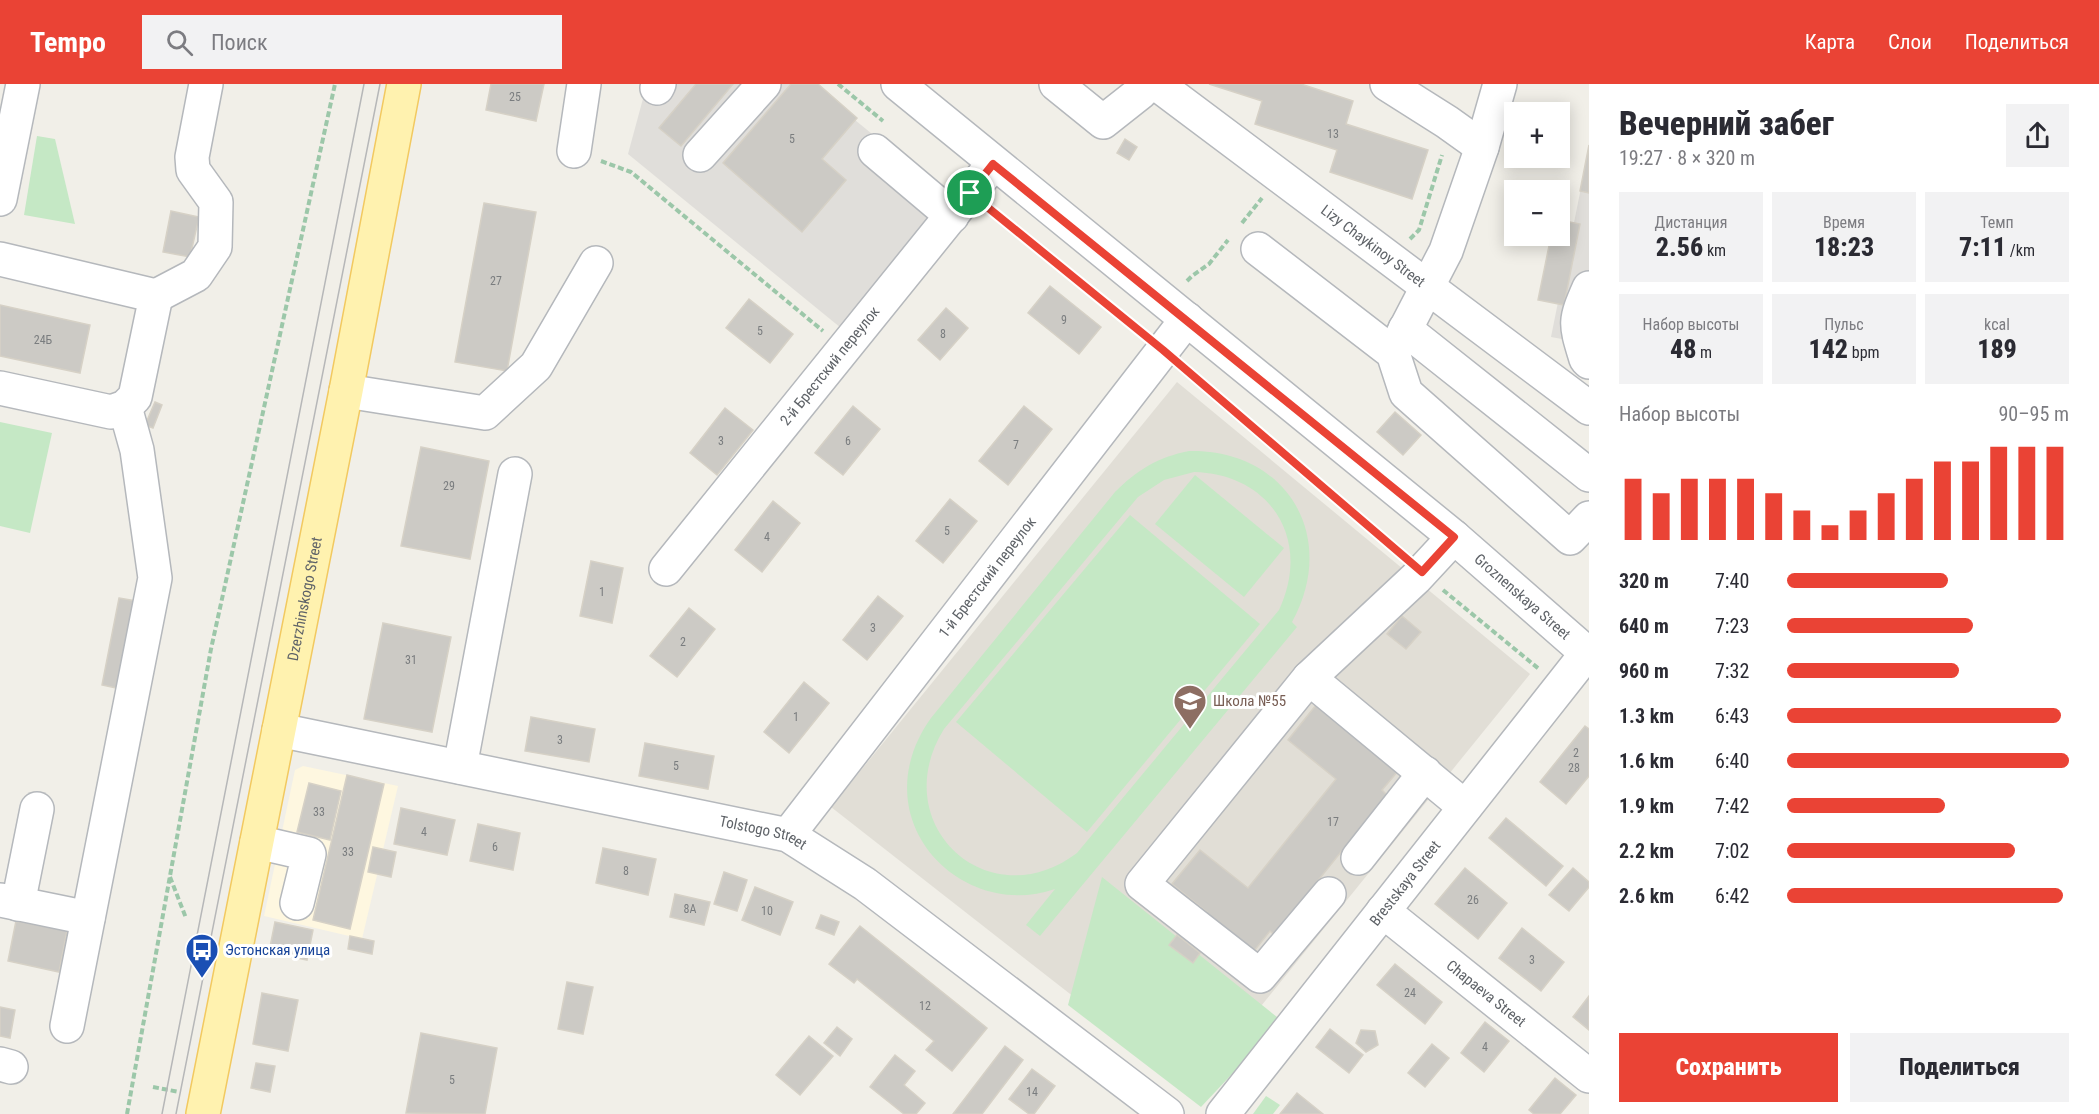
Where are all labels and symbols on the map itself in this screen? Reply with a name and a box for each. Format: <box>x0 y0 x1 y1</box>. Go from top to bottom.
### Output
house number: 25 <box>509 90 521 104</box>
house number: 13 <box>1327 127 1339 141</box>
house number: 5 <box>789 132 795 146</box>
pin <box>944 167 995 218</box>
street label: Lizy Chaykinoy Street <box>1317 201 1429 291</box>
house number: 27 <box>490 274 502 288</box>
street label: 2-й Брестский переулок <box>776 303 883 429</box>
house number: 9 <box>1061 313 1067 327</box>
house number: 5 <box>757 324 763 338</box>
house number: 8 <box>940 327 946 341</box>
house number: 24Б <box>34 333 53 347</box>
house number: 3 <box>718 434 724 448</box>
house number: 6 <box>845 434 851 448</box>
house number: 7 <box>1013 438 1019 452</box>
house number: 29 <box>443 479 455 493</box>
street label: 1-й Брестский переулок <box>935 513 1040 641</box>
house number: 5 <box>944 524 950 538</box>
house number: 4 <box>764 530 770 544</box>
street label: Dzerzhinskogo Street <box>284 535 326 662</box>
street label: Groznenskaya Street <box>1471 550 1574 644</box>
house number: 1 <box>599 585 605 599</box>
house number: 3 <box>870 621 876 635</box>
house number: 2 <box>680 635 686 649</box>
house number: 31 <box>405 653 417 667</box>
school or university icon: Школа №55 <box>1172 683 1208 730</box>
place label: Школа №55 <box>1213 692 1286 710</box>
house number: 1 <box>793 710 799 724</box>
house number: 3 <box>557 733 563 747</box>
house number: 2 <box>1573 746 1579 760</box>
house number: 5 <box>673 759 679 773</box>
house number: 28 <box>1568 761 1580 775</box>
house number: 33 <box>313 805 325 819</box>
street label: Tolstogo Street <box>718 812 810 854</box>
house number: 17 <box>1327 815 1339 829</box>
house number: 4 <box>421 825 427 839</box>
street label: Brestskaya Street <box>1366 837 1444 929</box>
house number: 6 <box>492 840 498 854</box>
house number: 33 <box>342 845 354 859</box>
house number: 8 <box>623 864 629 878</box>
house number: 26 <box>1467 893 1479 907</box>
house number: 8А <box>684 902 697 916</box>
house number: 10 <box>761 904 773 918</box>
bus stop icon: Эстонская улица <box>184 932 220 979</box>
place label: Эстонская улица <box>225 941 330 959</box>
house number: 3 <box>1529 953 1535 967</box>
street label: Chapaeva Street <box>1443 956 1529 1031</box>
house number: 24 <box>1404 986 1416 1000</box>
house number: 12 <box>919 999 931 1013</box>
house number: 4 <box>1482 1040 1488 1054</box>
house number: 5 <box>449 1073 455 1087</box>
house number: 14 <box>1026 1085 1038 1099</box>

